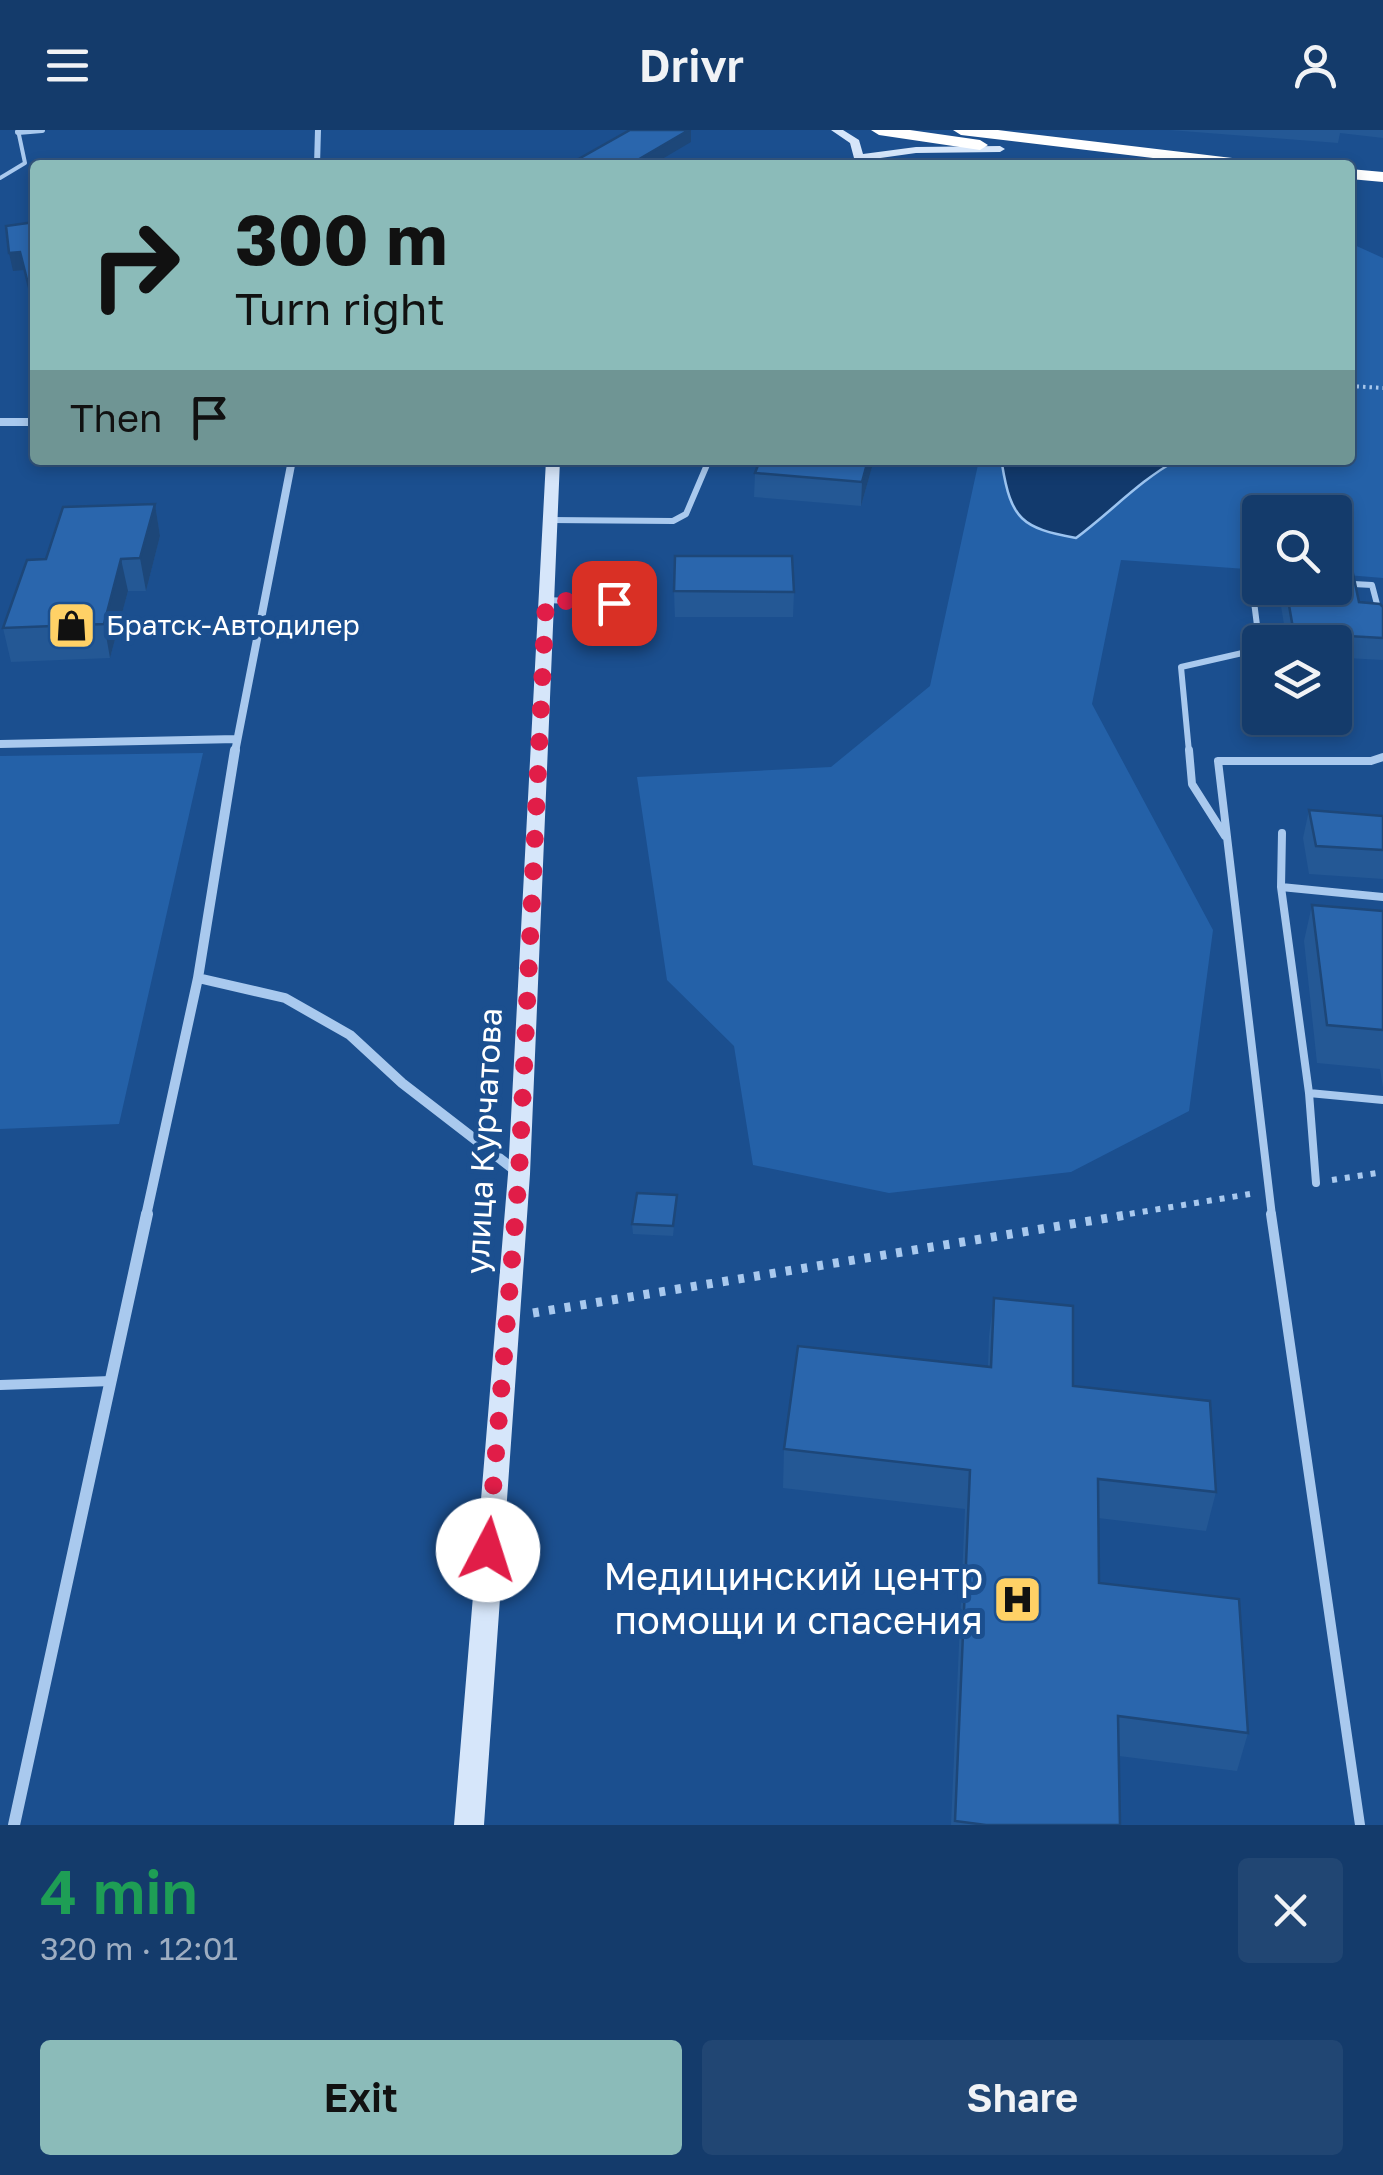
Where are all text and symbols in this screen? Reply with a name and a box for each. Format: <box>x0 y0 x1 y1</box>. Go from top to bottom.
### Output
icon: menu <box>40 38 95 93</box>
text: Drivr <box>639 38 744 92</box>
icon: person <box>1288 38 1343 93</box>
text: 300 m <box>235 196 447 280</box>
icon: right <box>70 200 200 330</box>
text: Turn right <box>235 281 445 335</box>
icon: arrive <box>182 390 237 445</box>
text: Then <box>70 395 162 440</box>
map controls <box>1242 495 1352 735</box>
button: search <box>1242 495 1352 605</box>
pin <box>572 561 657 646</box>
icon: arrive <box>587 576 642 631</box>
shop icon: Братск-Автодилер <box>45 599 97 651</box>
place label: Братск-Автодилер <box>106 608 360 641</box>
button: layers <box>1242 625 1352 735</box>
street label: улица Курчатова <box>457 1007 509 1275</box>
position arrow <box>436 1498 540 1602</box>
place label: Медицинский центр помощи и спасения <box>603 1553 983 1642</box>
hospital icon: Медицинский центр помощи и спасения <box>992 1573 1044 1625</box>
text: 4 min <box>40 1855 198 1927</box>
button: close <box>1238 1858 1343 1963</box>
text: 320 m · 12:01 <box>40 1929 238 1967</box>
button: Exit <box>40 2040 682 2155</box>
button: Share <box>702 2040 1343 2155</box>

